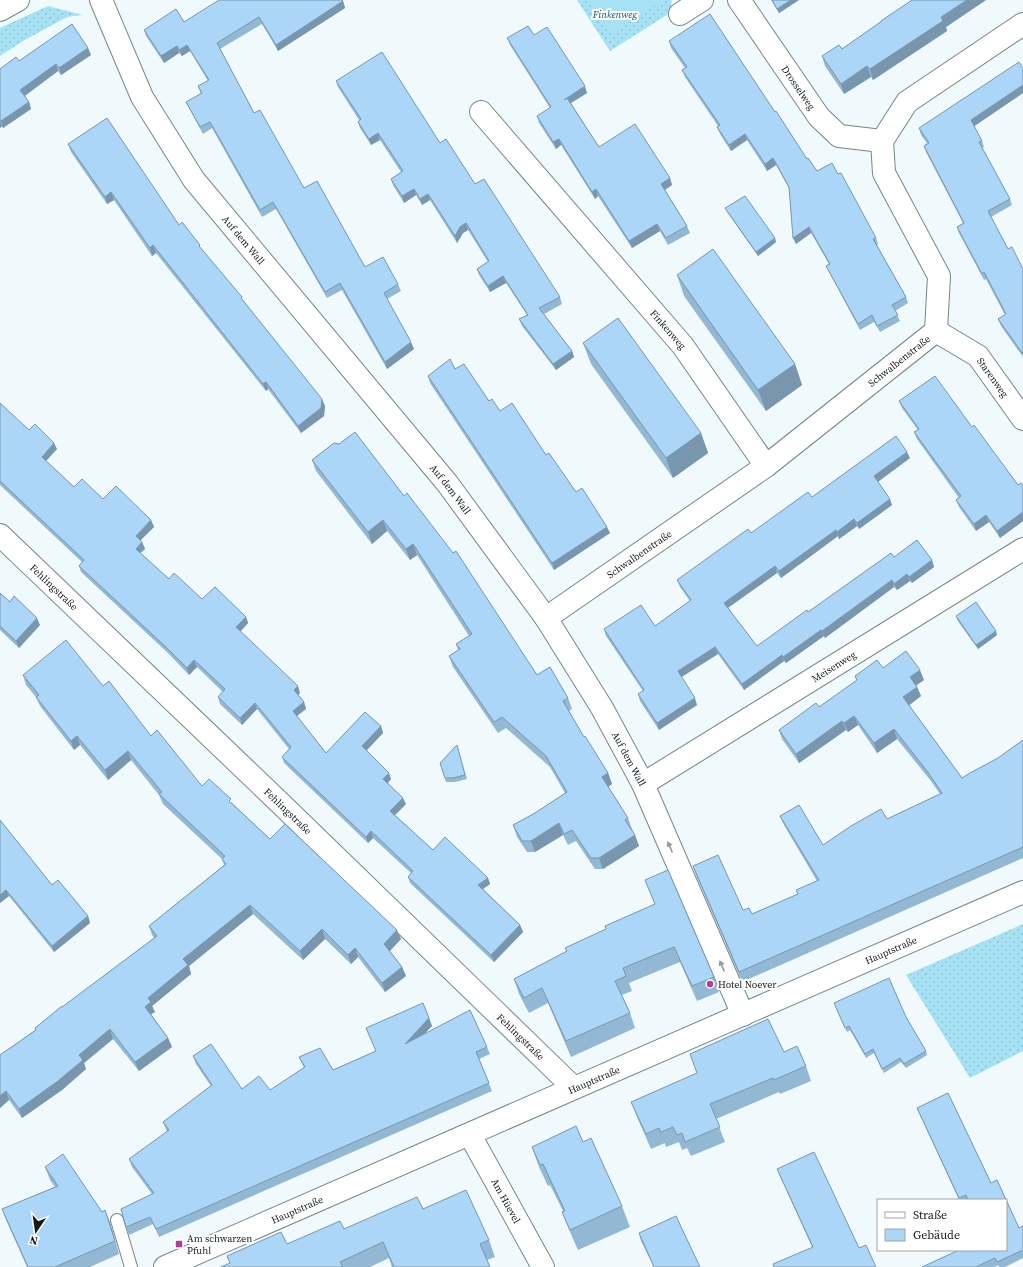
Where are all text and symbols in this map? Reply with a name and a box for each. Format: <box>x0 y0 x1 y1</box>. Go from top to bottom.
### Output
park label: Finkenweg <box>592 8 638 21</box>
street label: Drosselweg <box>779 63 818 113</box>
street label: Auf dem Wall <box>219 213 268 267</box>
street label: Finkenweg <box>647 307 689 352</box>
street label: Schwalbenstraße <box>865 332 933 390</box>
street label: Starenweg <box>974 355 1011 400</box>
street label: Auf dem Wall <box>427 462 474 517</box>
street label: Schwalbenstraße <box>604 527 674 581</box>
street label: Fehlingstraße <box>27 561 81 613</box>
street label: Meisenweg <box>809 648 858 685</box>
street label: Auf dem Wall <box>609 729 649 788</box>
street label: Fehlingstraße <box>261 785 314 837</box>
one-way arrow <box>667 840 673 852</box>
street label: Hauptstraße <box>863 933 919 967</box>
one-way arrow <box>719 961 725 972</box>
place label: Hotel Noever <box>718 978 777 991</box>
marker: Hotel Noever <box>705 979 715 989</box>
street label: Fehlingstraße <box>494 1011 547 1063</box>
street label: Hauptstraße <box>566 1063 622 1097</box>
street label: Am Hüevel <box>488 1176 523 1226</box>
street label: Hauptstraße <box>269 1193 325 1227</box>
legend <box>877 1199 1007 1251</box>
text: Straße <box>913 1207 947 1223</box>
north arrow <box>16 1211 56 1251</box>
text: Gebäude <box>913 1227 960 1243</box>
text: N <box>28 1232 39 1248</box>
place label: Am schwarzen Pfuhl <box>187 1232 252 1257</box>
marker: Am schwarzen Pfuhl <box>174 1239 184 1249</box>

